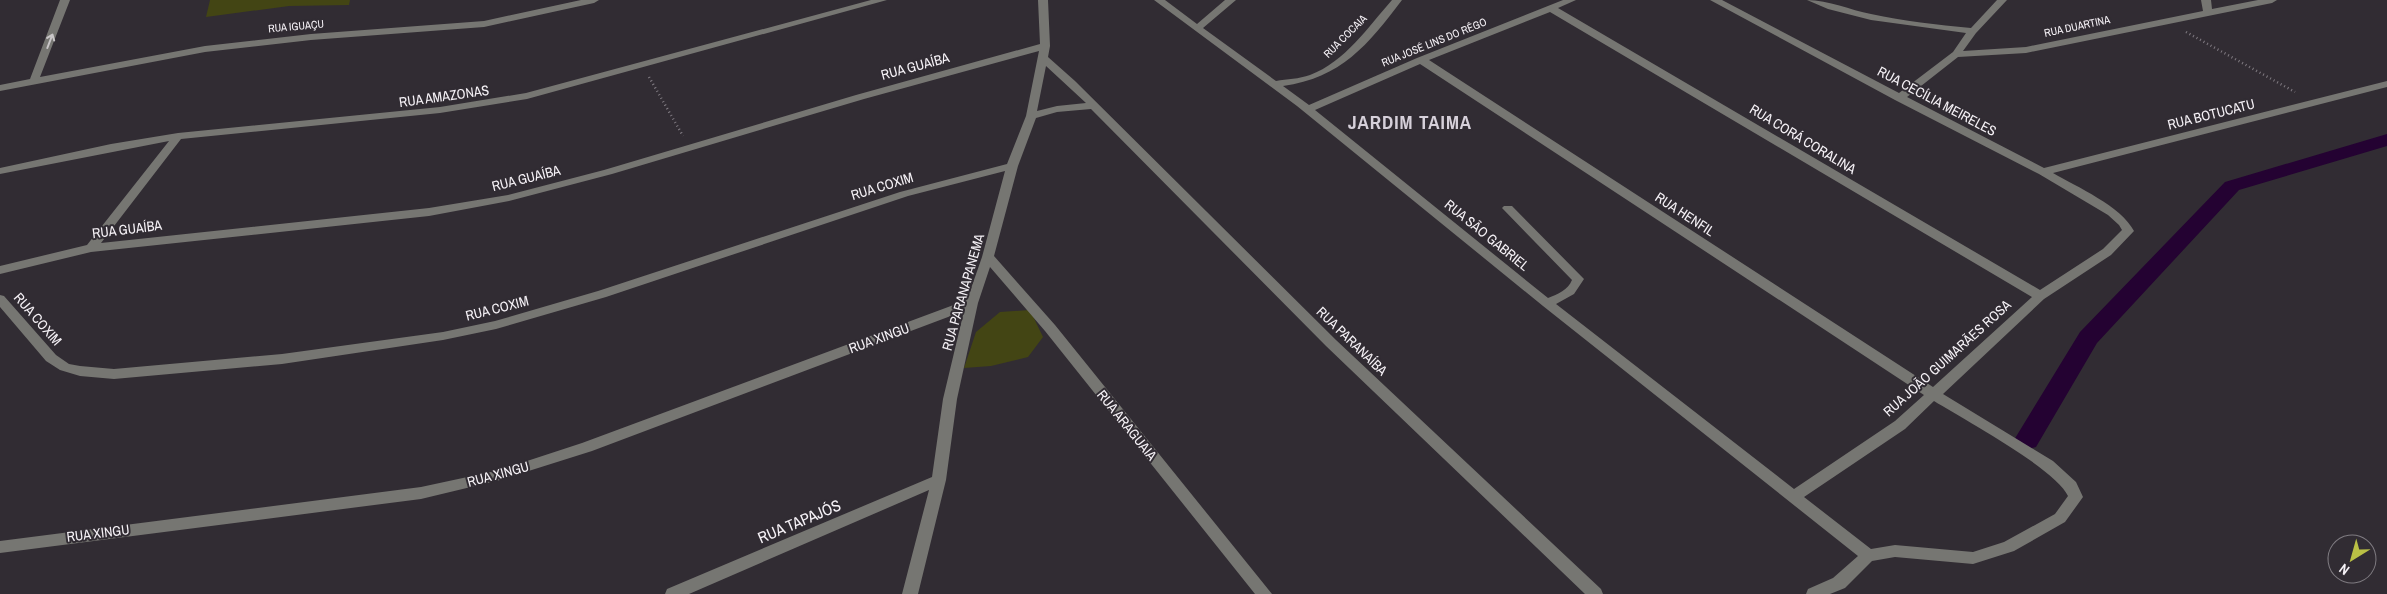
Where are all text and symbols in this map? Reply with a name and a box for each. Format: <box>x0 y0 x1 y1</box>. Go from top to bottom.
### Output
street label: RUA COCAIA <box>1320 11 1370 61</box>
street label: RUA DUARTINA <box>2043 12 2112 40</box>
street label: RUA JOSÉ LINS DO RÊGO <box>1379 14 1489 70</box>
street label: RUA IGUAÇU <box>267 17 325 35</box>
one-way arrow <box>46 33 55 49</box>
street label: RUA GUAÍBA <box>879 48 952 84</box>
street label: RUA CECÍLIA MEIRELES <box>1874 62 2000 140</box>
street label: RUA AMAZONAS <box>398 81 490 111</box>
street label: RUA BOTUCATU <box>2166 94 2256 134</box>
street label: RUA CORÁ CORALINA <box>1746 100 1860 178</box>
district label: JARDIM TAIMA <box>1348 109 1472 135</box>
street label: RUA GUAÍBA <box>490 161 563 195</box>
street label: RUA COXIM <box>849 168 915 204</box>
street label: RUA HENFIL <box>1652 188 1719 240</box>
street label: RUA SÃO GABRIEL <box>1441 195 1534 275</box>
street label: RUA GUAÍBA <box>91 216 163 242</box>
street label: RUA PARANAPANEMA <box>938 231 988 353</box>
street label: RUA COXIM <box>10 289 66 349</box>
street label: RUA COXIM <box>464 291 530 325</box>
street label: RUA JOÃO GUIMARÃES ROSA <box>1879 296 2015 420</box>
street label: RUA PARANAÍBA <box>1313 303 1391 380</box>
street label: RUA XINGU <box>846 319 912 357</box>
street label: RUA ARAGUAIA <box>1093 386 1161 464</box>
street label: RUA XINGU <box>465 457 531 491</box>
street label: RUA TAPAJÓS <box>754 494 844 548</box>
street label: RUA XINGU <box>66 520 130 546</box>
north arrow <box>2327 534 2377 584</box>
text: N <box>2335 560 2353 579</box>

